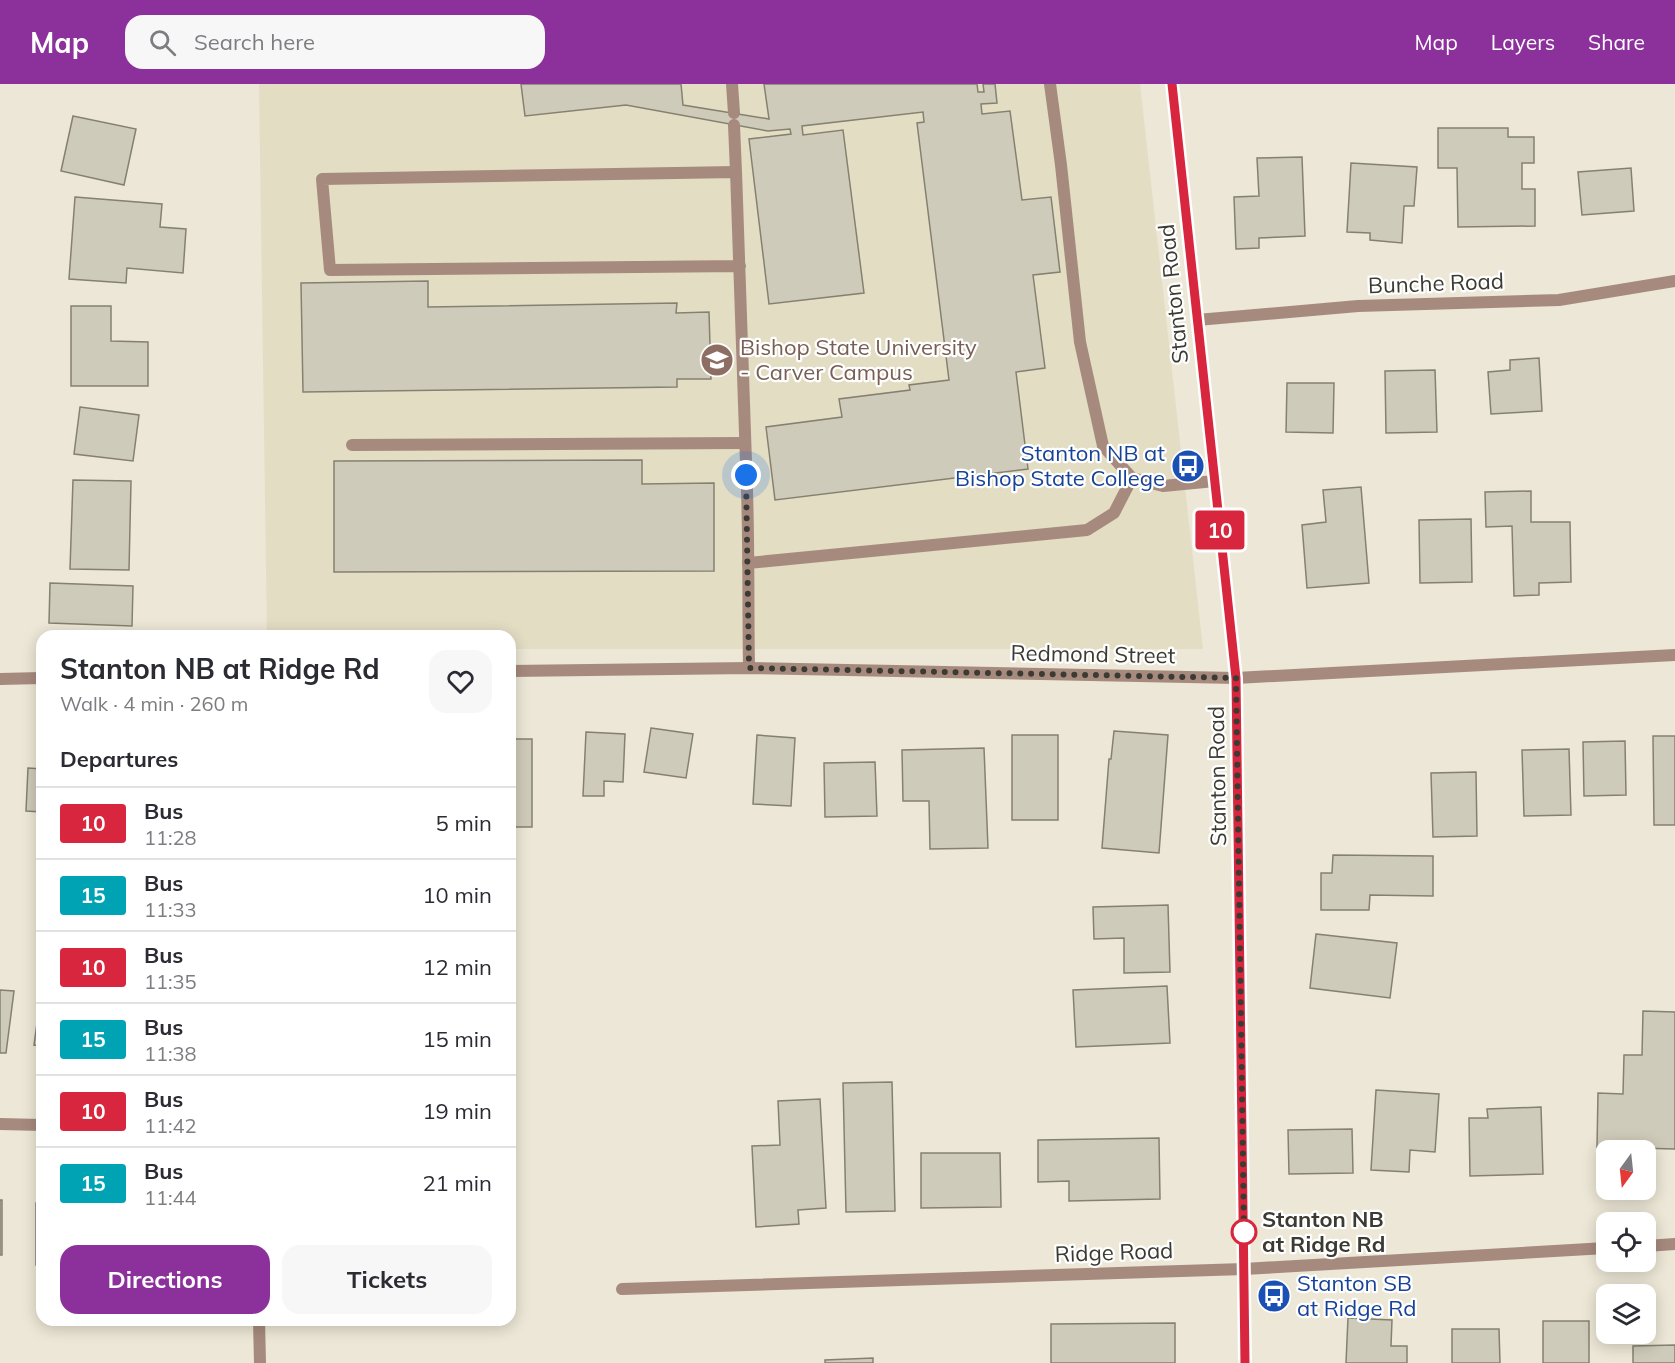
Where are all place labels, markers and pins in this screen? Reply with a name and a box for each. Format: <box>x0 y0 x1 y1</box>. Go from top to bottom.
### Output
place label: Bishop State University - Carver Campus <box>740 333 977 386</box>
school or university icon: Bishop State University - Carver Campus <box>699 342 735 378</box>
place label: Stanton NB at Bishop State College <box>955 439 1165 492</box>
bus stop icon: Stanton NB at Bishop State College <box>1170 448 1206 484</box>
place label: Stanton NB at Ridge Rd <box>1262 1205 1385 1258</box>
marker: Stanton NB at Ridge Rd <box>1231 1219 1257 1245</box>
place label: Stanton SB at Ridge Rd <box>1297 1269 1416 1322</box>
bus stop icon: Stanton SB at Ridge Rd <box>1256 1278 1292 1314</box>

